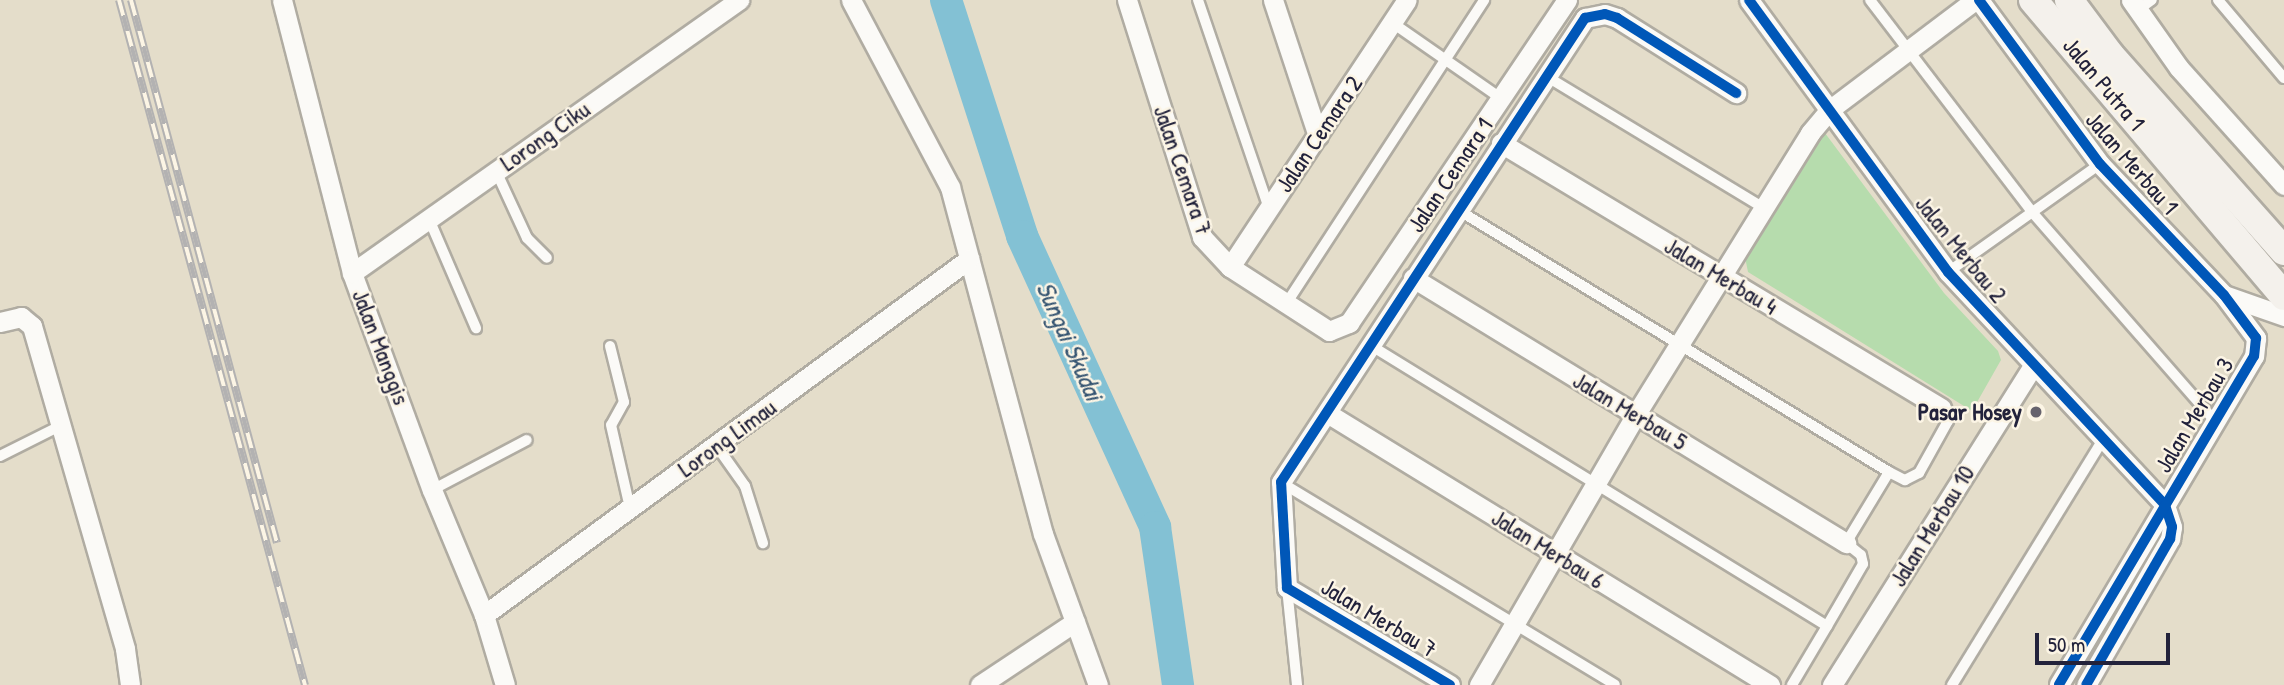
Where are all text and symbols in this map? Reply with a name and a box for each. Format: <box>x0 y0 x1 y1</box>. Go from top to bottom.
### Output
street label: Jalan Putra 1 <box>2057 32 2151 136</box>
street label: Jalan Cemara 2 <box>1270 70 1368 198</box>
street label: Lorong Ciku <box>495 95 595 177</box>
street label: Jalan Cemara 7 <box>1147 102 1219 238</box>
street label: Jalan Merbau 1 <box>2080 106 2184 220</box>
street label: Jalan Cemara 1 <box>1401 112 1499 238</box>
street label: Jalan Merbau 2 <box>1909 190 2013 308</box>
street label: Jalan Merbau 4 <box>1659 231 1783 321</box>
water label: Sungai Skudai <box>1030 277 1110 405</box>
street label: Jalan Manggis <box>346 285 416 409</box>
street label: Jalan Merbau 3 <box>2149 352 2239 478</box>
street label: Jalan Merbau 5 <box>1568 366 1692 456</box>
street label: Lorong Limau <box>672 393 782 483</box>
place label: Pasar Hosey <box>1918 398 2022 426</box>
marker: Pasar Hosey <box>2028 404 2044 420</box>
street label: Jalan Merbau 10 <box>1883 460 1981 592</box>
street label: Jalan Merbau 6 <box>1486 503 1610 595</box>
street label: Jalan Merbau 7 <box>1316 572 1442 664</box>
scale bar <box>2039 618 2174 662</box>
text: 50 m <box>2048 630 2085 659</box>

